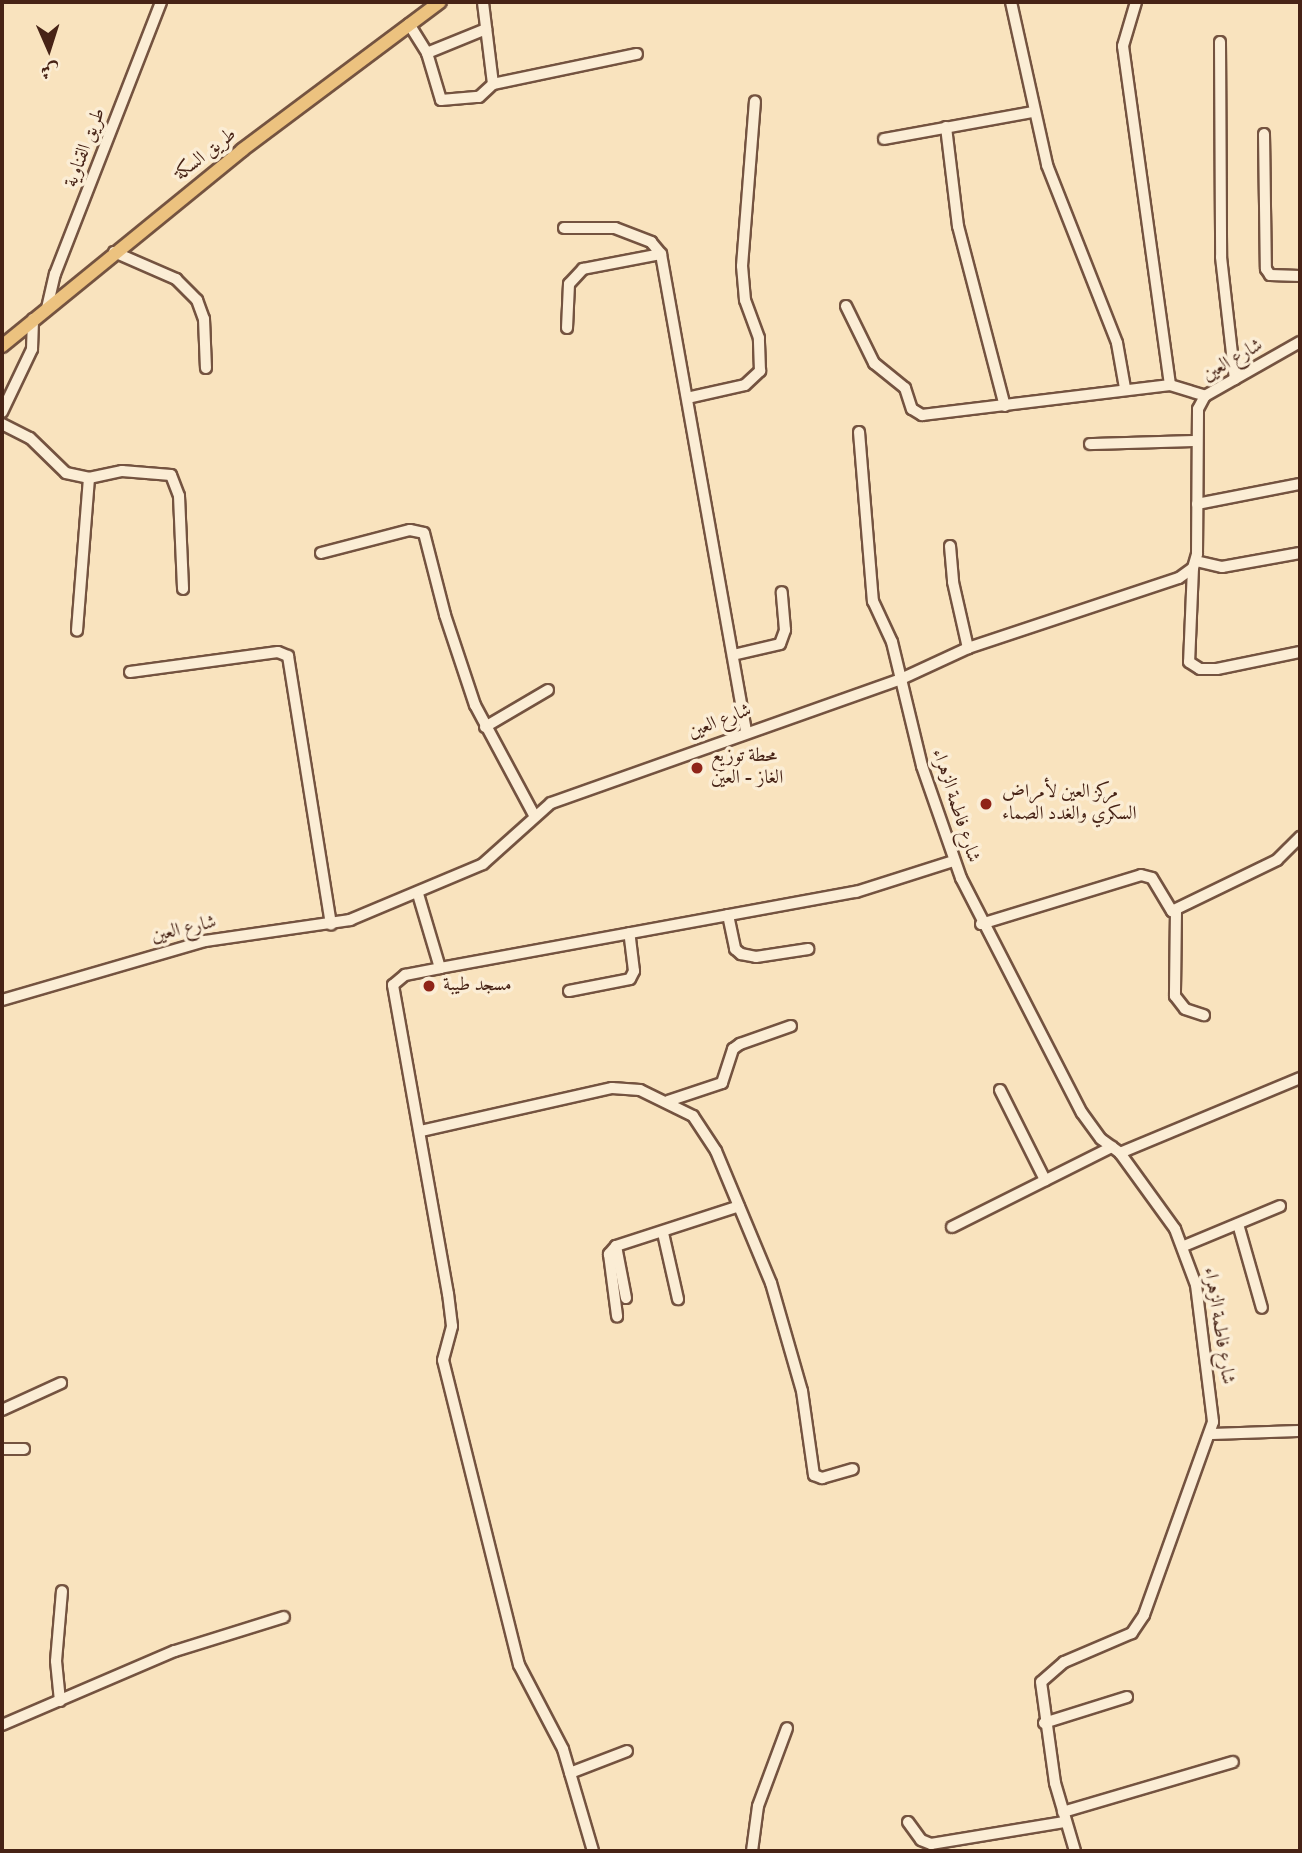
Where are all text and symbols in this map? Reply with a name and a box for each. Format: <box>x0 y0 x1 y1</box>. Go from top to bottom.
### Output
north arrow <box>14 14 84 84</box>
text: ش <box>40 57 60 82</box>
street label: طريق القناوية <box>60 105 112 191</box>
street label: طريق السكة <box>170 124 242 186</box>
street label: شارع العين <box>1199 335 1267 387</box>
street label: شارع العين <box>685 700 755 744</box>
place label: محطة توزيع الغاز - العين <box>711 746 783 790</box>
street label: شارع فاطمة الزهراء <box>926 746 984 866</box>
marker: محطة توزيع الغاز - العين <box>689 760 705 776</box>
place label: مركز العين لأمراض السكري والغدد الصماء <box>1002 782 1137 826</box>
marker: مركز العين لأمراض السكري والغدد الصماء <box>976 794 996 814</box>
street label: شارع العين <box>149 911 219 949</box>
place label: مسجد طيبة <box>443 975 512 997</box>
marker: مسجد طيبة <box>421 978 437 994</box>
street label: شارع فاطمة الزهراء <box>1197 1266 1239 1386</box>

